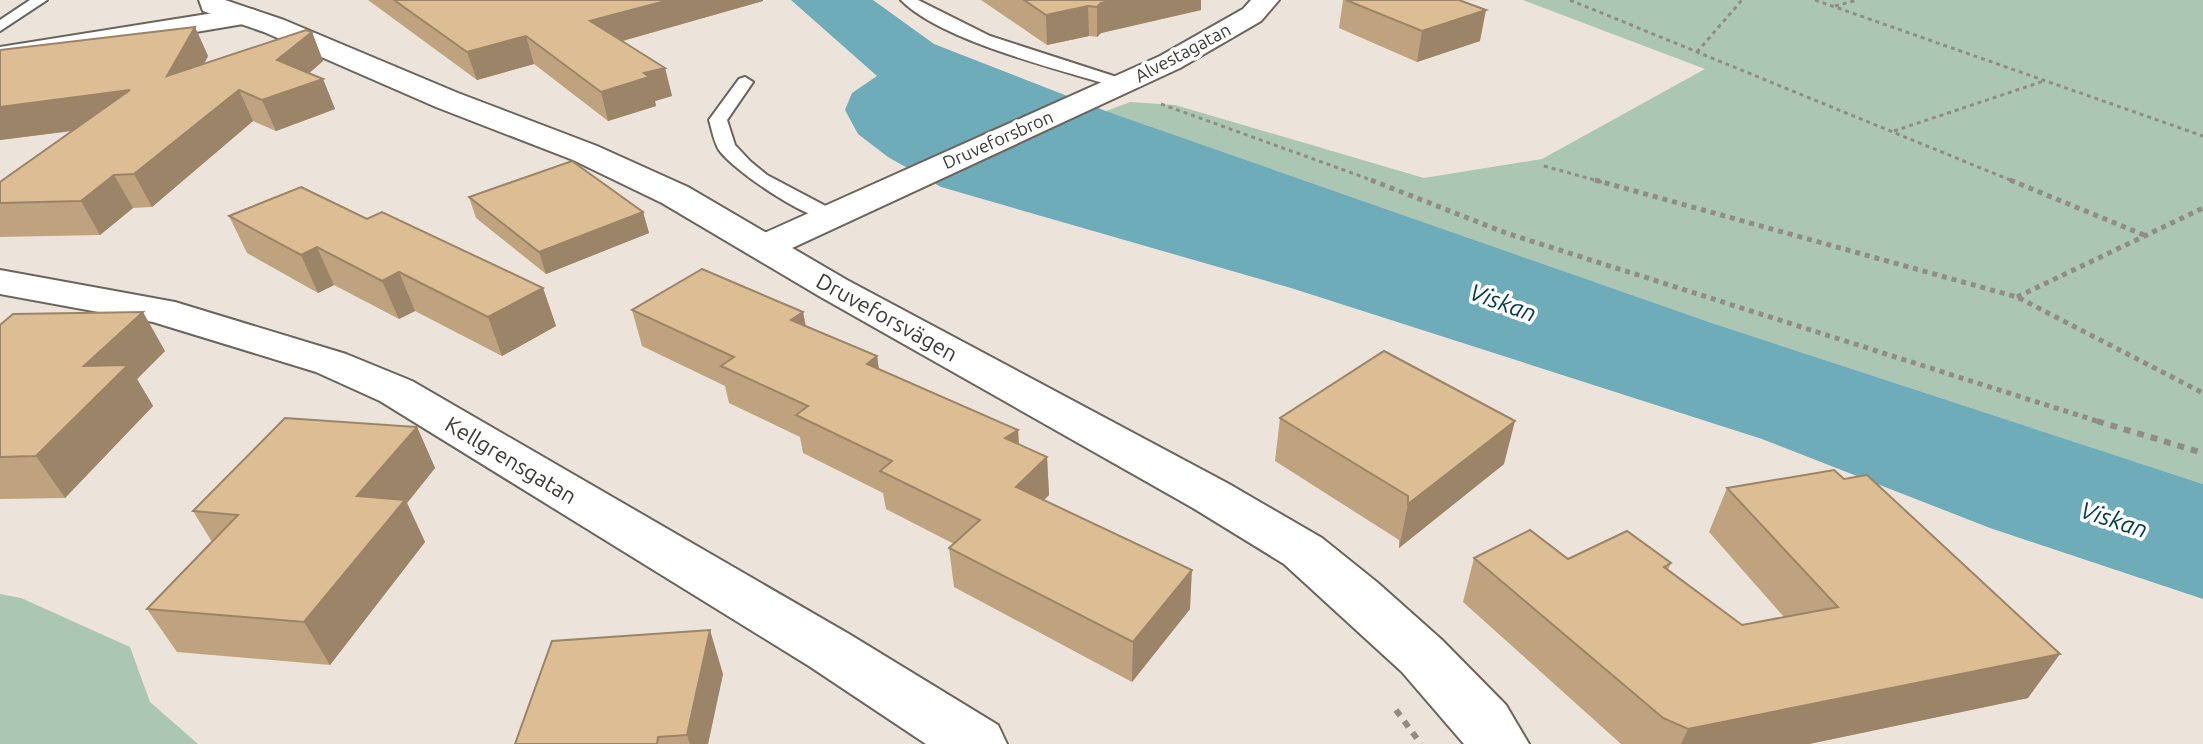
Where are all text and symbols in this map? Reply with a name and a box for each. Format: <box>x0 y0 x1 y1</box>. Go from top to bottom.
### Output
street label: Alvestagatan <box>1131 19 1234 86</box>
street label: Druveforsbron <box>939 106 1056 172</box>
street label: Druveforsvägen <box>812 267 962 366</box>
water label: Viskan <box>1466 278 1540 327</box>
street label: Kellgrensgatan <box>441 411 581 509</box>
water label: Viskan <box>2077 496 2151 543</box>

